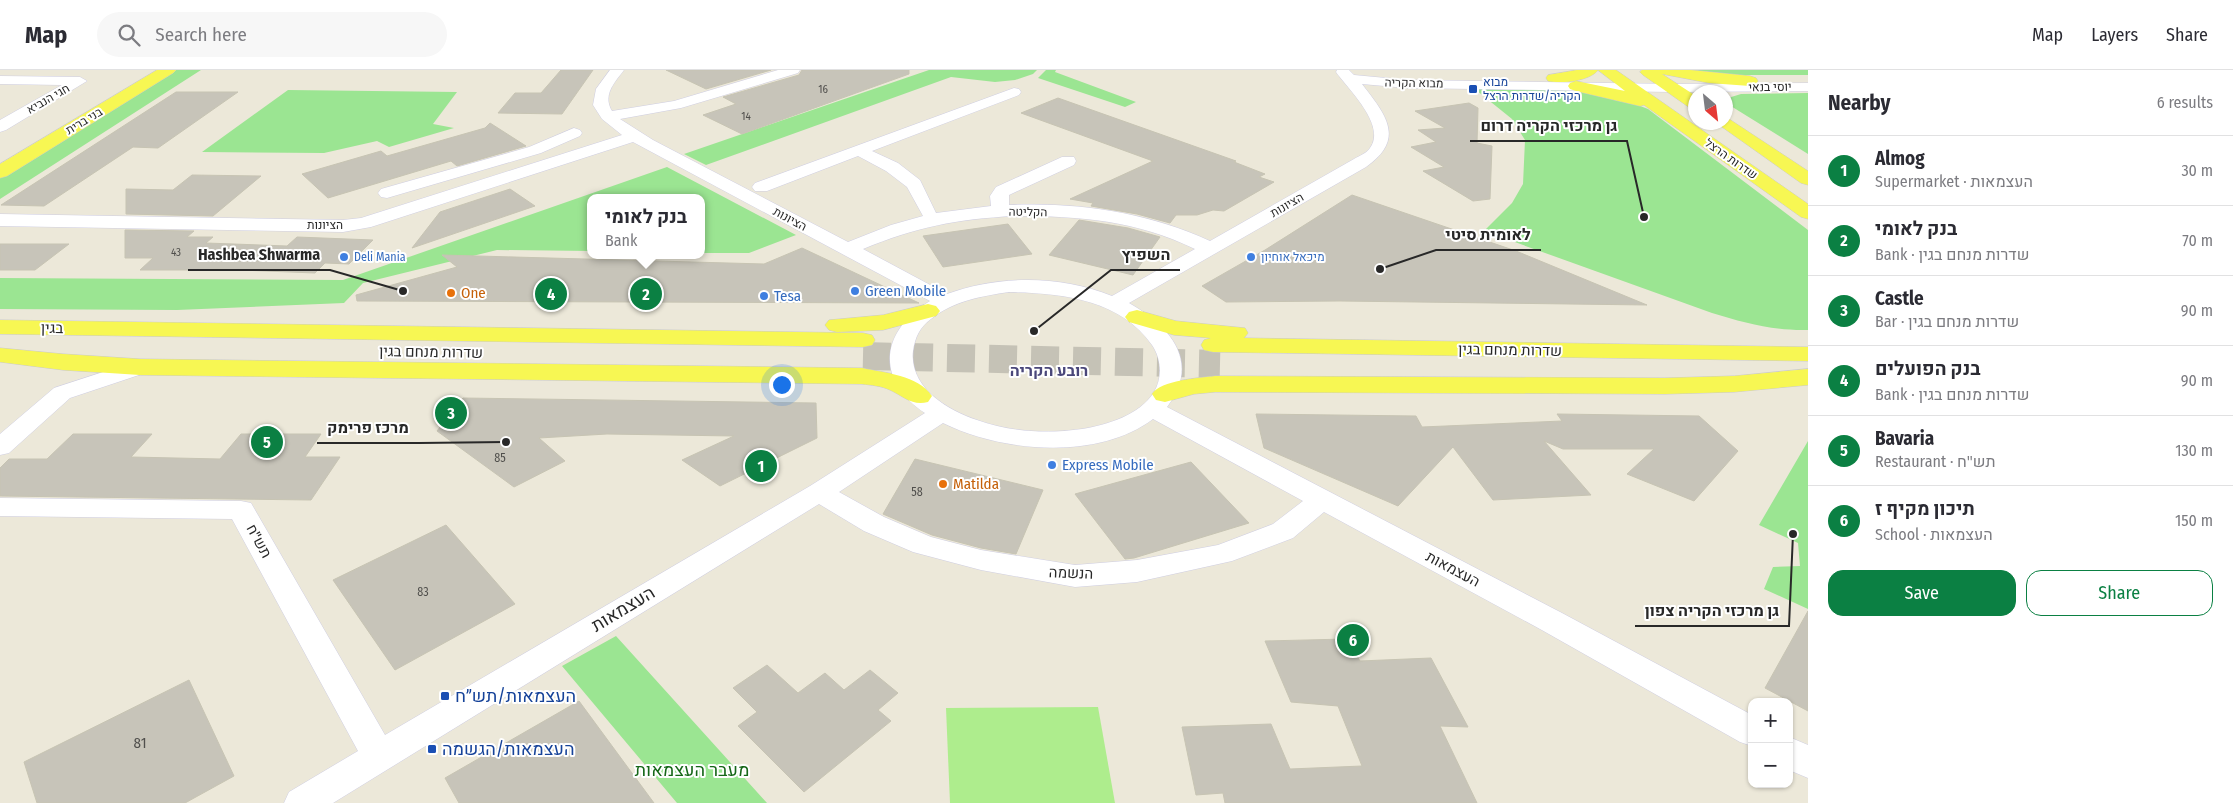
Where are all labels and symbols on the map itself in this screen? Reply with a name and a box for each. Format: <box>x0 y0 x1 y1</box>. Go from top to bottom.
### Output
street label: מבוא הקריה <box>1384 75 1444 91</box>
place label: מבוא הקריה/שדרות הרצל <box>1483 75 1581 103</box>
street label: יוסי בנאי <box>1748 80 1792 94</box>
street label: חגי הנביא <box>24 81 72 117</box>
house number: 16 <box>818 83 828 96</box>
marker: מבוא הקריה/שדרות הרצל <box>1467 83 1479 95</box>
north arrow <box>1688 85 1733 130</box>
street label: בני ברית <box>63 104 106 137</box>
house number: 14 <box>741 110 751 123</box>
callout: גן מרכזי הקריה דרום <box>1470 110 1627 141</box>
text: גן מרכזי הקריה דרום <box>1480 116 1618 135</box>
street label: שדרות הרצל <box>1702 136 1760 182</box>
street label: הציונות <box>1268 190 1306 220</box>
street label: הציונות <box>771 204 809 234</box>
street label: הקליטה <box>1008 205 1048 219</box>
street label: הציונות <box>307 218 343 232</box>
callout: לאומית סיטי <box>1436 219 1541 250</box>
text: לאומית סיטי <box>1445 225 1531 244</box>
callout: Hashbea Shwarma <box>188 239 330 270</box>
callout: השפיץ <box>1111 239 1180 270</box>
text: Hashbea Shwarma <box>198 245 320 264</box>
text: השפיץ <box>1122 245 1170 264</box>
house number: 43 <box>171 246 181 259</box>
place label: Deli Mania <box>354 250 406 264</box>
place label: מיכאל אוחיון <box>1261 250 1325 264</box>
marker: Deli Mania <box>338 251 350 263</box>
marker: מיכאל אוחיון <box>1245 251 1257 263</box>
pin: 4 <box>535 275 567 313</box>
pin: 2 <box>630 275 662 313</box>
place label: Green Mobile <box>865 282 946 300</box>
place label: One <box>461 284 486 302</box>
marker: Green Mobile <box>849 285 861 297</box>
marker: One <box>445 287 457 299</box>
place label: Tesa <box>774 287 801 305</box>
marker: Tesa <box>758 290 770 302</box>
street label: בגין <box>41 319 64 337</box>
street label: שדרות מנחם בגין <box>1458 340 1562 360</box>
street label: שדרות מנחם בגין <box>379 342 483 362</box>
district label: רובע הקריה <box>1010 361 1088 380</box>
your location <box>769 372 795 398</box>
pin: 3 <box>435 394 467 432</box>
callout: מרכז פרימק <box>317 412 419 443</box>
text: מרכז פרימק <box>327 418 409 437</box>
pin: 5 <box>251 423 283 461</box>
pin: 1 <box>745 447 777 485</box>
house number: 85 <box>494 451 506 465</box>
place label: Express Mobile <box>1062 456 1154 474</box>
marker: Express Mobile <box>1046 459 1058 471</box>
place label: Matilda <box>953 475 999 493</box>
marker: Matilda <box>937 478 949 490</box>
house number: 58 <box>911 485 923 499</box>
street label: תש"ח <box>242 521 276 561</box>
street label: העצמאות <box>1423 547 1483 591</box>
street label: הנשמה <box>1048 563 1094 583</box>
street label: העצמאות <box>587 581 659 637</box>
house number: 83 <box>417 585 429 599</box>
callout: גן מרכזי הקריה צפון <box>1635 595 1789 626</box>
text: גן מרכזי הקריה צפון <box>1645 601 1779 620</box>
pin: 6 <box>1337 621 1369 659</box>
place label: העצמאות/תש״ח <box>455 685 576 707</box>
marker: העצמאות/תש״ח <box>439 690 451 702</box>
house number: 81 <box>134 734 146 752</box>
place label: העצמאות/הגשמה <box>442 738 575 760</box>
marker: העצמאות/הגשמה <box>426 743 438 755</box>
park label: מעבר העצמאות <box>635 759 749 781</box>

